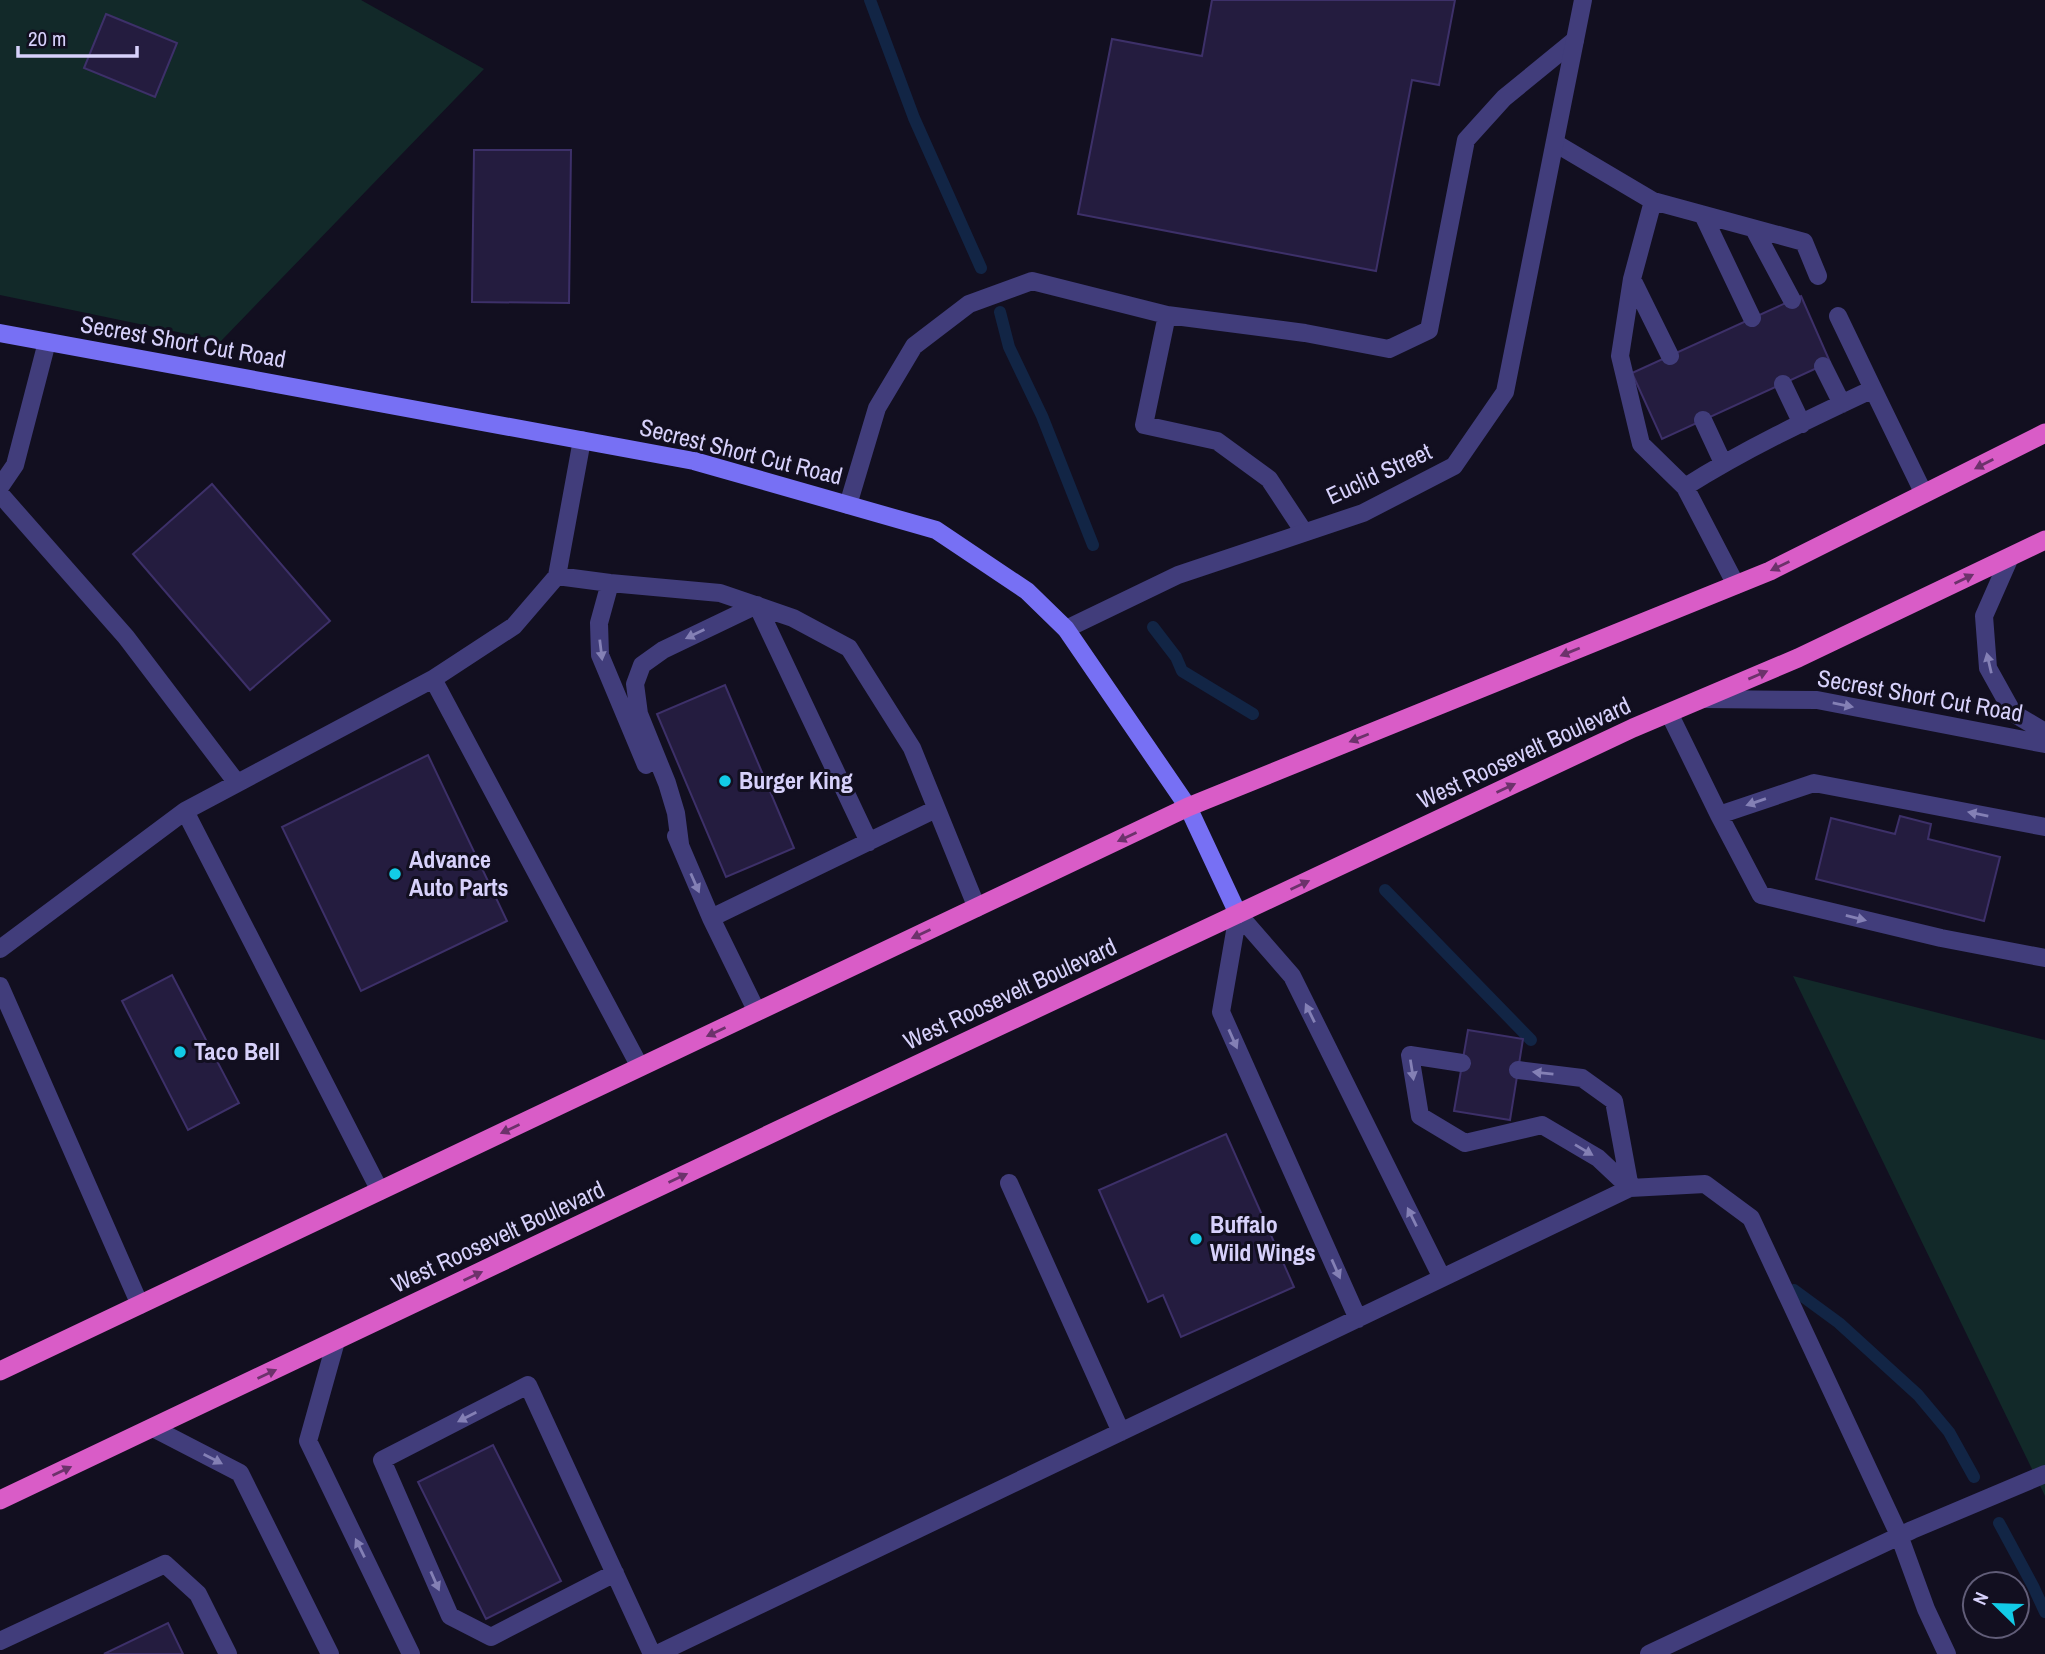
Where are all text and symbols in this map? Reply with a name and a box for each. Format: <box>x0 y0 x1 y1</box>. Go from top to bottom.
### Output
scale bar <box>18 14 136 58</box>
text: 20 m <box>28 24 66 53</box>
street label: Secrest Short Cut Road <box>78 307 288 375</box>
street label: Secrest Short Cut Road <box>637 410 846 492</box>
street label: Euclid Street <box>1321 435 1437 511</box>
one-way arrow <box>1974 458 1994 469</box>
one-way arrow <box>1770 560 1790 571</box>
one-way arrow <box>1954 573 1974 584</box>
one-way arrow <box>685 629 705 640</box>
one-way arrow <box>596 639 607 661</box>
one-way arrow <box>1559 647 1580 658</box>
one-way arrow <box>1984 652 1995 674</box>
street label: Secrest Short Cut Road <box>1815 661 2025 729</box>
one-way arrow <box>1748 669 1768 681</box>
street label: West Roosevelt Boulevard <box>1412 689 1635 816</box>
one-way arrow <box>1832 700 1854 711</box>
one-way arrow <box>1349 732 1370 743</box>
place label: Burger King <box>739 764 853 796</box>
marker: Burger King <box>717 773 733 789</box>
one-way arrow <box>1496 782 1516 794</box>
one-way arrow <box>1746 797 1767 808</box>
one-way arrow <box>1967 809 1989 820</box>
one-way arrow <box>1117 831 1137 842</box>
place label: Advance Auto Parts <box>409 843 509 903</box>
marker: Advance Auto Parts <box>387 866 403 882</box>
one-way arrow <box>690 872 701 893</box>
one-way arrow <box>1290 880 1310 891</box>
one-way arrow <box>1845 913 1867 924</box>
one-way arrow <box>911 928 931 940</box>
street label: West Roosevelt Boulevard <box>898 930 1121 1057</box>
one-way arrow <box>1305 1003 1316 1023</box>
one-way arrow <box>706 1026 726 1037</box>
one-way arrow <box>1227 1029 1239 1049</box>
place label: Taco Bell <box>194 1035 280 1067</box>
marker: Taco Bell <box>172 1044 188 1060</box>
one-way arrow <box>1407 1059 1418 1081</box>
one-way arrow <box>1532 1067 1554 1078</box>
one-way arrow <box>500 1123 520 1135</box>
one-way arrow <box>1575 1144 1594 1156</box>
one-way arrow <box>668 1172 688 1184</box>
street label: West Roosevelt Boulevard <box>386 1173 609 1300</box>
one-way arrow <box>1406 1207 1417 1227</box>
place label: Buffalo Wild Wings <box>1210 1208 1316 1268</box>
marker: Buffalo Wild Wings <box>1188 1231 1204 1247</box>
one-way arrow <box>1330 1259 1342 1279</box>
one-way arrow <box>463 1270 483 1282</box>
one-way arrow <box>257 1368 277 1379</box>
one-way arrow <box>457 1411 477 1422</box>
one-way arrow <box>203 1454 223 1465</box>
one-way arrow <box>52 1465 72 1477</box>
one-way arrow <box>355 1538 366 1558</box>
north arrow <box>1961 1570 2031 1640</box>
one-way arrow <box>430 1571 441 1592</box>
text: N <box>1966 1588 1995 1609</box>

